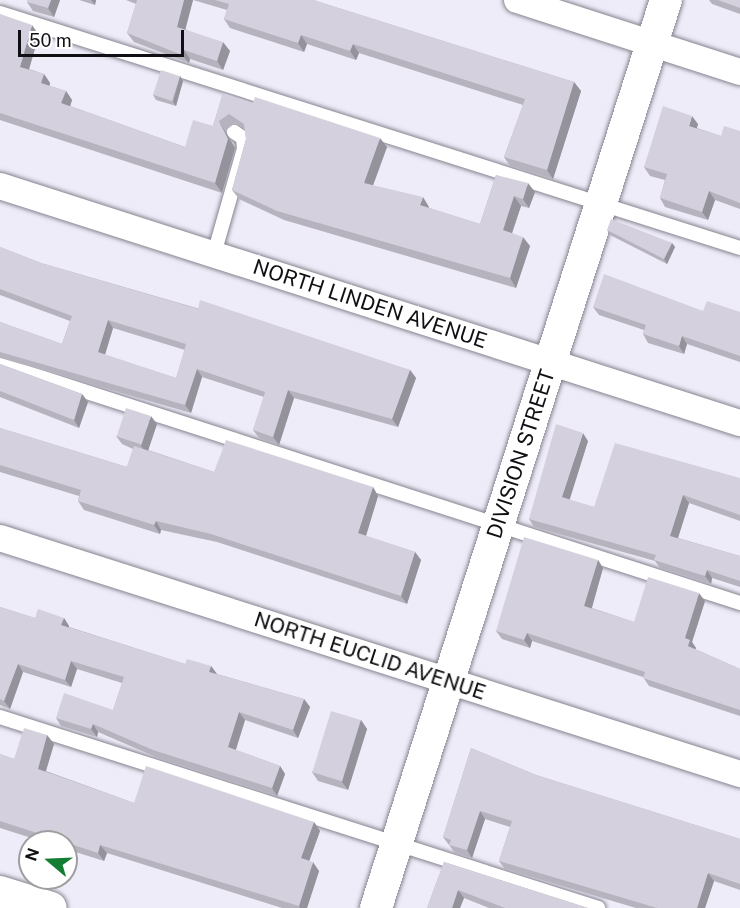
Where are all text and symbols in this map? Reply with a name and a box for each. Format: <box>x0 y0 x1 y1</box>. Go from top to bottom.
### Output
scale bar <box>21 18 188 56</box>
text: 50 m <box>29 30 72 51</box>
street label: NORTH LINDEN AVENUE <box>250 254 490 354</box>
street label: DIVISION STREET <box>482 366 560 542</box>
street label: NORTH EUCLID AVENUE <box>251 607 489 705</box>
north arrow <box>18 830 78 890</box>
text: N <box>21 846 43 864</box>

